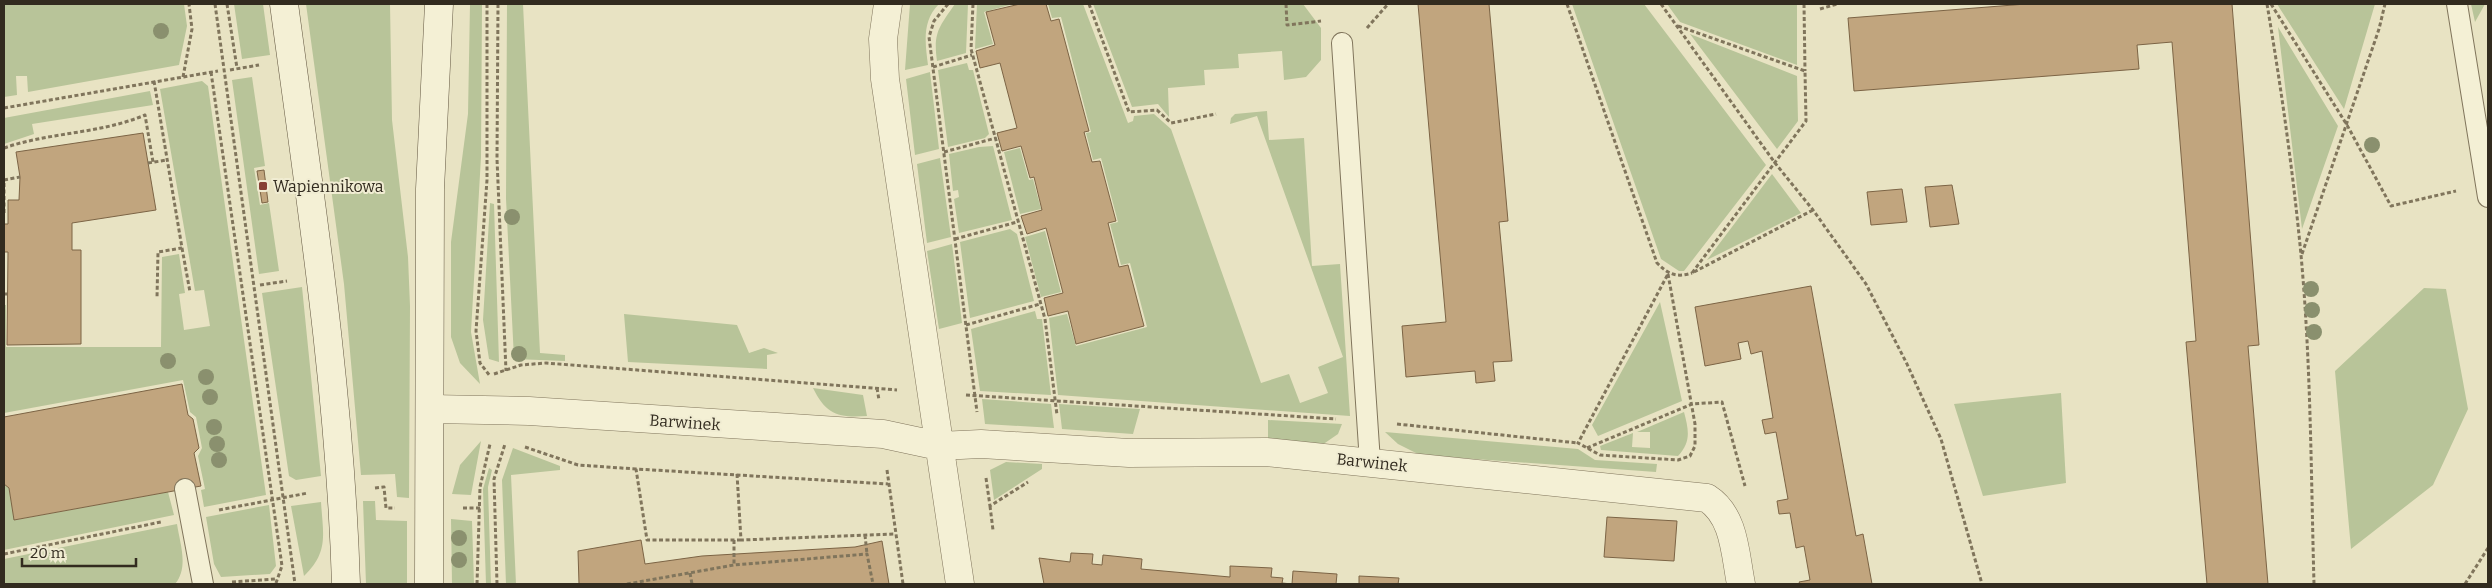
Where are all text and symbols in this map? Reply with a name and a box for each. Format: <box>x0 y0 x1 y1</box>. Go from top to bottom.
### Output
place label: Wapiennikowa <box>273 177 384 196</box>
marker: Wapiennikowa <box>257 180 269 192</box>
street label: Barwinek <box>649 411 721 434</box>
street label: Barwinek <box>1336 449 1408 476</box>
scale bar <box>22 536 136 568</box>
text: 20 m <box>30 544 66 562</box>

